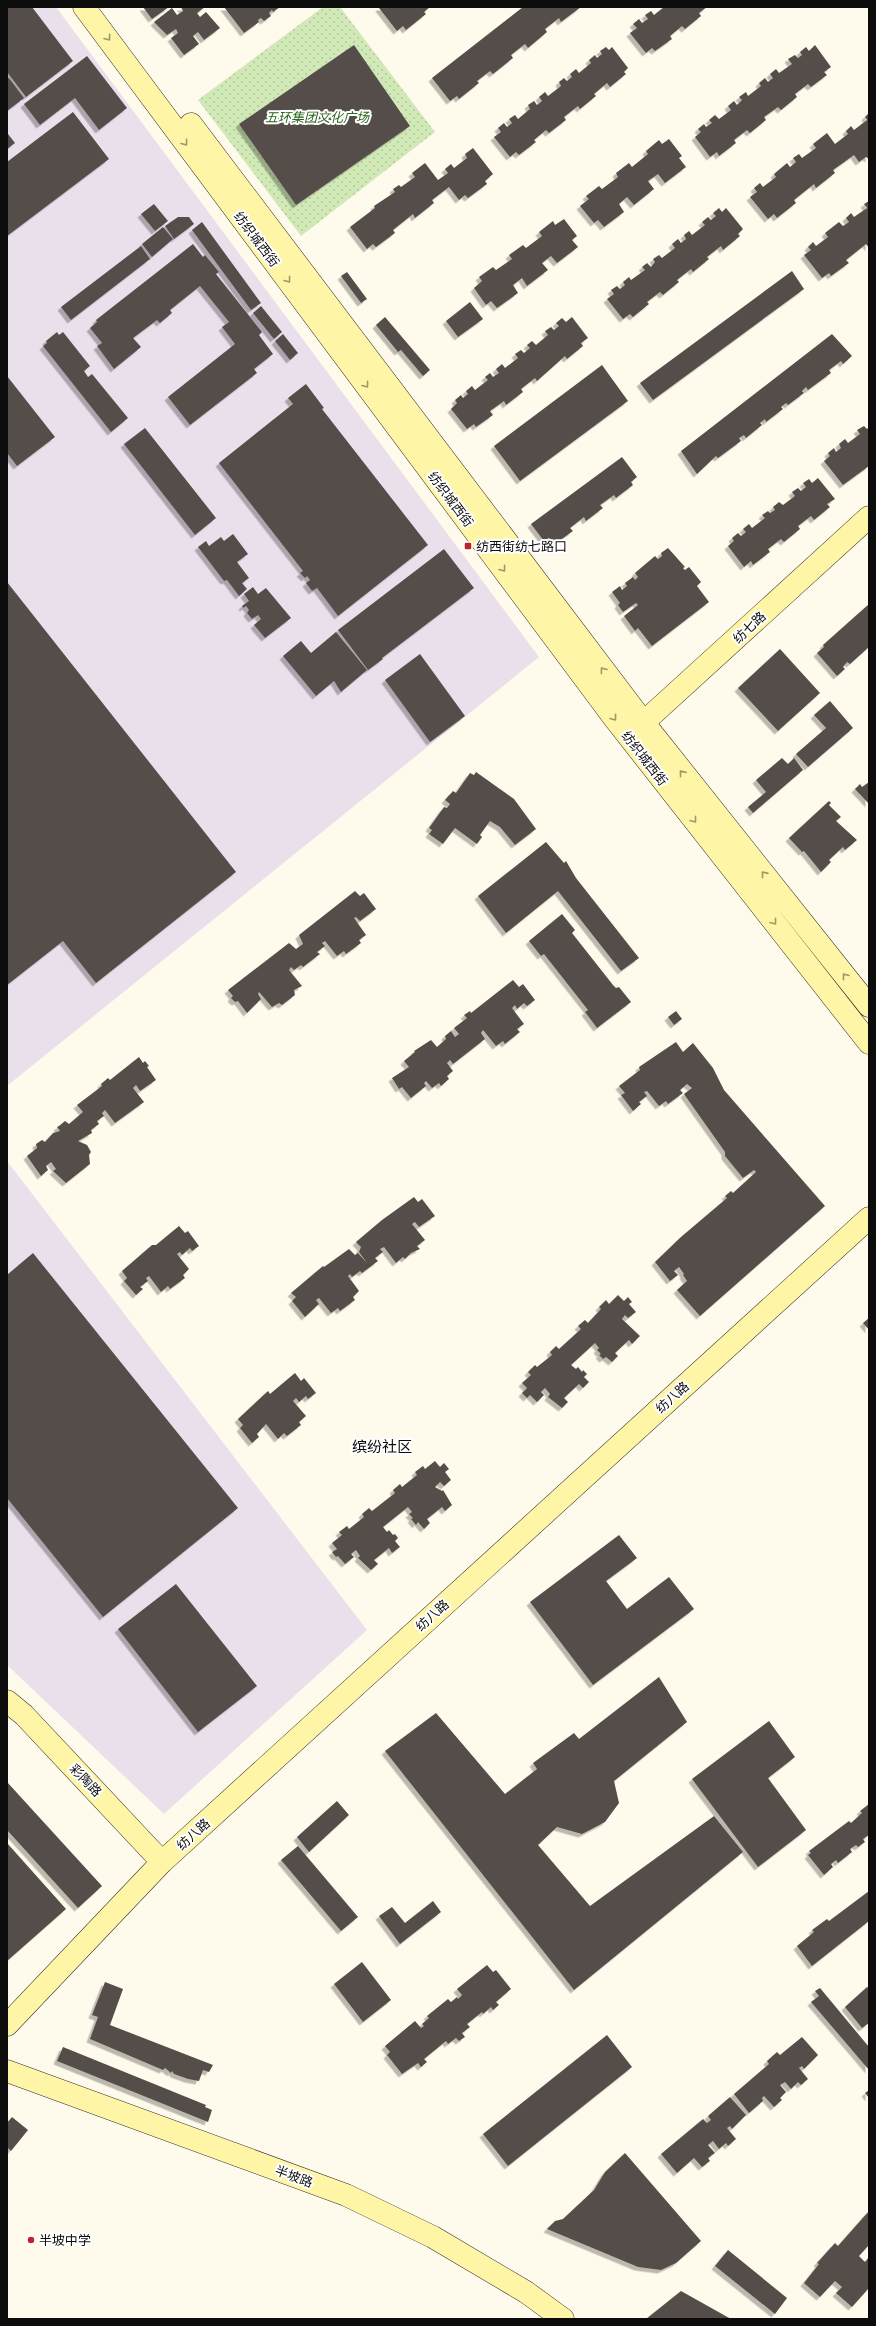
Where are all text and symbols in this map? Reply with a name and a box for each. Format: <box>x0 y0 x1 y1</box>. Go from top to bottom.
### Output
one-way arrow <box>103 34 110 41</box>
park label: 五环集团文化广场 <box>265 109 370 126</box>
one-way arrow <box>180 138 187 145</box>
street label: 纺织城西街 <box>230 208 283 270</box>
one-way arrow <box>283 276 290 283</box>
one-way arrow <box>361 380 368 387</box>
street label: 纺织城西街 <box>424 468 477 530</box>
place label: 纺西街纺七路口 <box>476 538 567 555</box>
marker: 纺西街纺七路口 <box>463 541 473 551</box>
one-way arrow <box>498 564 505 571</box>
street label: 纺七路 <box>729 608 769 647</box>
one-way arrow <box>601 667 608 674</box>
one-way arrow <box>609 714 617 721</box>
street label: 纺织城西街 <box>618 727 671 789</box>
one-way arrow <box>680 770 687 777</box>
one-way arrow <box>689 816 696 823</box>
one-way arrow <box>762 871 769 878</box>
one-way arrow <box>770 918 777 925</box>
one-way arrow <box>843 973 850 980</box>
street label: 纺八路 <box>652 1378 693 1417</box>
district label: 缤纷社区 <box>352 1437 412 1456</box>
street label: 纺八路 <box>412 1596 453 1635</box>
street label: 彩陶路 <box>66 1760 105 1800</box>
street label: 纺八路 <box>173 1815 214 1854</box>
street label: 半坡路 <box>273 2162 315 2191</box>
place label: 半坡中学 <box>39 2232 91 2249</box>
marker: 半坡中学 <box>26 2235 36 2245</box>

